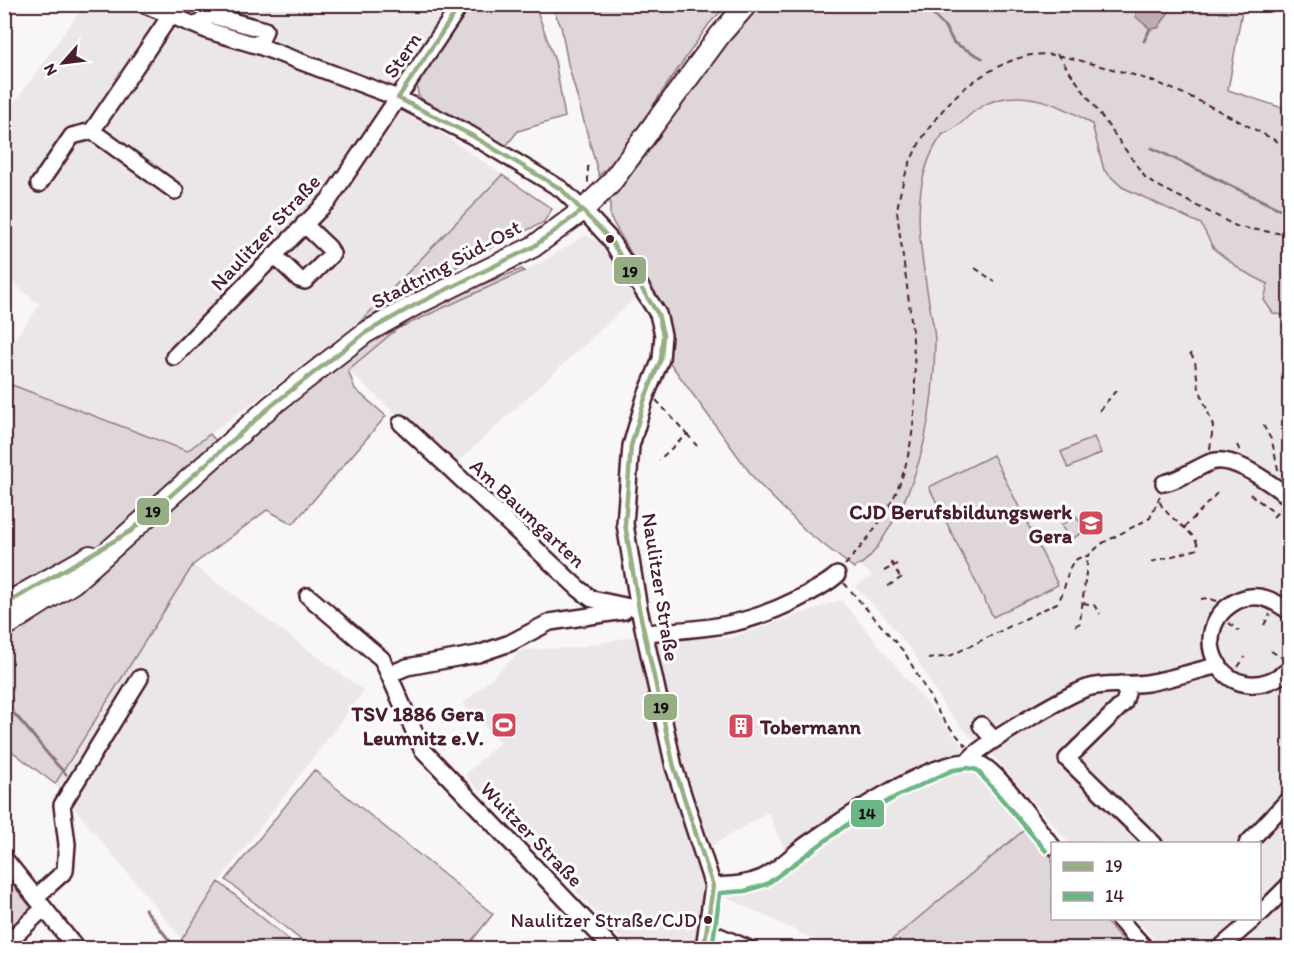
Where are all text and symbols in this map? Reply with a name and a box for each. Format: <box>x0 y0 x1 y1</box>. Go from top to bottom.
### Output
street label: Stern <box>378 27 426 83</box>
north arrow <box>33 33 93 93</box>
text: N <box>39 61 61 79</box>
street label: Naulitzer Straße <box>205 169 325 295</box>
street label: Stadtring Süd-Ost <box>367 214 525 314</box>
unlabelled marker <box>604 233 616 245</box>
line badge: 19 <box>613 256 647 285</box>
text: 19 <box>622 262 638 281</box>
street label: Am Baumgarten <box>465 453 591 573</box>
line badge: 19 <box>136 497 170 526</box>
place label: CJD Berufsbildungswerk Gera <box>849 499 1073 548</box>
text: 19 <box>145 502 161 521</box>
school or university icon: CJD Berufsbildungswerk Gera <box>1076 508 1106 538</box>
street label: Naulitzer Straße <box>637 511 685 663</box>
line badge: 19 <box>643 693 678 721</box>
text: 19 <box>653 698 669 717</box>
place label: TSV 1886 Gera Leumnitz e.V. <box>351 701 485 750</box>
sports icon: TSV 1886 Gera Leumnitz e.V. <box>489 710 519 740</box>
building icon: Tobermann <box>726 711 756 741</box>
place label: Tobermann <box>759 714 862 739</box>
street label: Wuitzer Straße <box>475 776 589 892</box>
line badge: 14 <box>850 799 885 828</box>
text: 14 <box>858 804 876 823</box>
legend <box>1051 842 1261 920</box>
text: 19 <box>1105 855 1123 877</box>
text: 14 <box>1105 885 1124 907</box>
place label: Naulitzer Straße/CJD <box>511 908 697 932</box>
marker: Naulitzer Straße/CJD <box>702 914 714 926</box>

